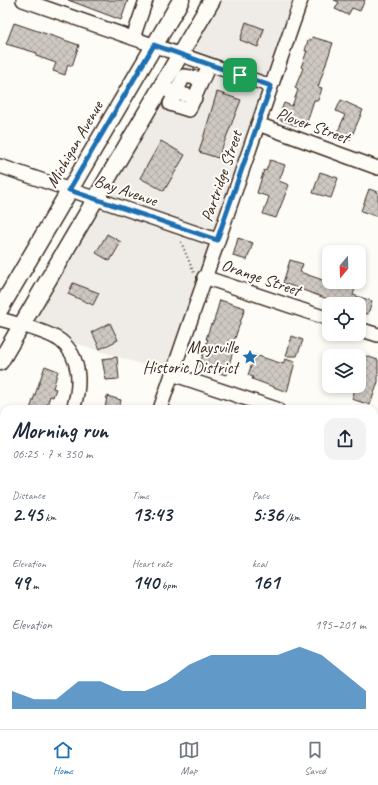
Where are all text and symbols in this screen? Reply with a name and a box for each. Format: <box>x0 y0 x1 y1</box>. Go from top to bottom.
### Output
pin <box>223 58 257 92</box>
icon: arrive <box>229 64 251 86</box>
street label: Michigan Avenue <box>41 96 108 191</box>
street label: Plover Street <box>274 103 354 149</box>
street label: Partridge Street <box>196 126 248 224</box>
street label: Bay Avenue <box>92 170 161 211</box>
north arrow <box>322 245 366 289</box>
map controls <box>322 245 366 393</box>
street label: Orange Street <box>219 254 305 302</box>
button: locate <box>322 297 366 341</box>
place label: Maysville Historic District <box>143 337 240 378</box>
place icon: Maysville Historic District <box>241 348 259 366</box>
button: layers <box>322 349 366 393</box>
text: Morning run <box>12 417 108 445</box>
button: share <box>324 418 366 460</box>
text: 06:25 · 7 × 350 m <box>12 446 93 462</box>
text: Distance <box>12 488 45 502</box>
text: Time <box>132 488 149 502</box>
text: Pace <box>252 488 269 502</box>
text: 2.45 <box>12 502 43 527</box>
text: 13:43 <box>132 502 172 527</box>
text: 5:36 <box>252 502 283 527</box>
text: km <box>43 510 56 524</box>
text: /km <box>283 510 300 524</box>
text: Elevation <box>12 556 46 570</box>
text: Heart rate <box>132 556 172 570</box>
text: kcal <box>252 556 267 570</box>
text: 49 <box>12 570 30 595</box>
text: 140 <box>132 570 159 595</box>
text: 161 <box>252 570 279 595</box>
text: m <box>30 578 39 592</box>
text: bpm <box>159 578 177 592</box>
text: Elevation <box>12 617 52 633</box>
text: 195–201 m <box>315 617 366 633</box>
tab: Home <box>52 739 74 777</box>
tab: Map <box>178 739 200 777</box>
tab: Saved <box>304 739 326 777</box>

